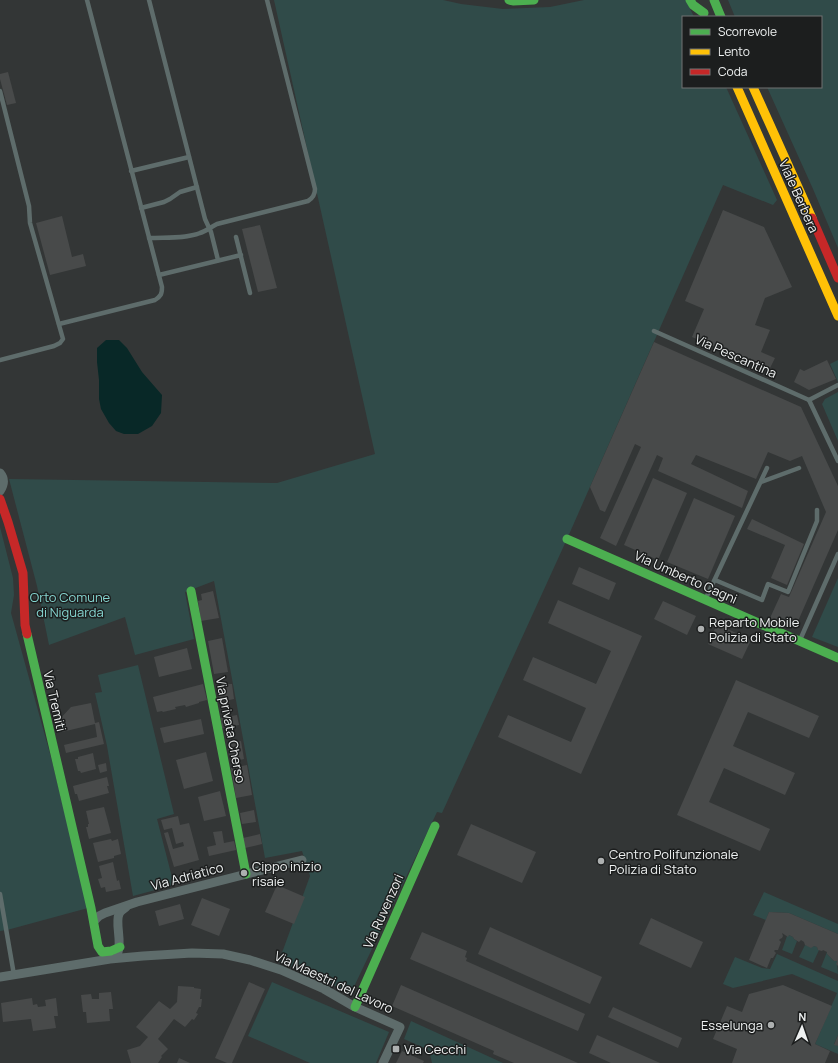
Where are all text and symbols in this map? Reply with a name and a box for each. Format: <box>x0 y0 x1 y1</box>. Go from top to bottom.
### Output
legend <box>682 16 822 88</box>
text: Scorrevole <box>718 23 777 40</box>
text: Lento <box>718 43 750 60</box>
text: Coda <box>718 63 747 80</box>
street label: Viale Berbera <box>775 157 823 235</box>
street label: Via Pescantina <box>692 330 780 382</box>
street label: Via Umberto Cagni <box>632 546 740 608</box>
park label: Orto Comune di Niguarda <box>30 588 111 621</box>
place label: Reparto Mobile Polizia di Stato <box>709 613 800 646</box>
marker: Reparto Mobile Polizia di Stato <box>696 624 706 634</box>
street label: Via Tremiti <box>39 669 71 733</box>
street label: Via privata Cherso <box>212 675 250 785</box>
place label: Centro Polifunzionale Polizia di Stato <box>609 845 739 878</box>
marker: Centro Polifunzionale Polizia di Stato <box>596 856 606 866</box>
place label: Cippo inizio risaie <box>252 857 322 890</box>
street label: Via Adriatico <box>149 858 225 894</box>
marker: Cippo inizio risaie <box>239 868 249 878</box>
street label: Via Ruvenzori <box>359 871 407 951</box>
street label: Via Maestri del Lavoro <box>272 947 397 1018</box>
north arrow <box>782 1007 822 1047</box>
text: N <box>798 1009 807 1024</box>
place label: Esselunga <box>701 1016 763 1034</box>
marker: Esselunga <box>766 1020 776 1030</box>
place label: Via Cecchi <box>404 1040 466 1058</box>
marker: Via Cecchi <box>391 1044 401 1054</box>

